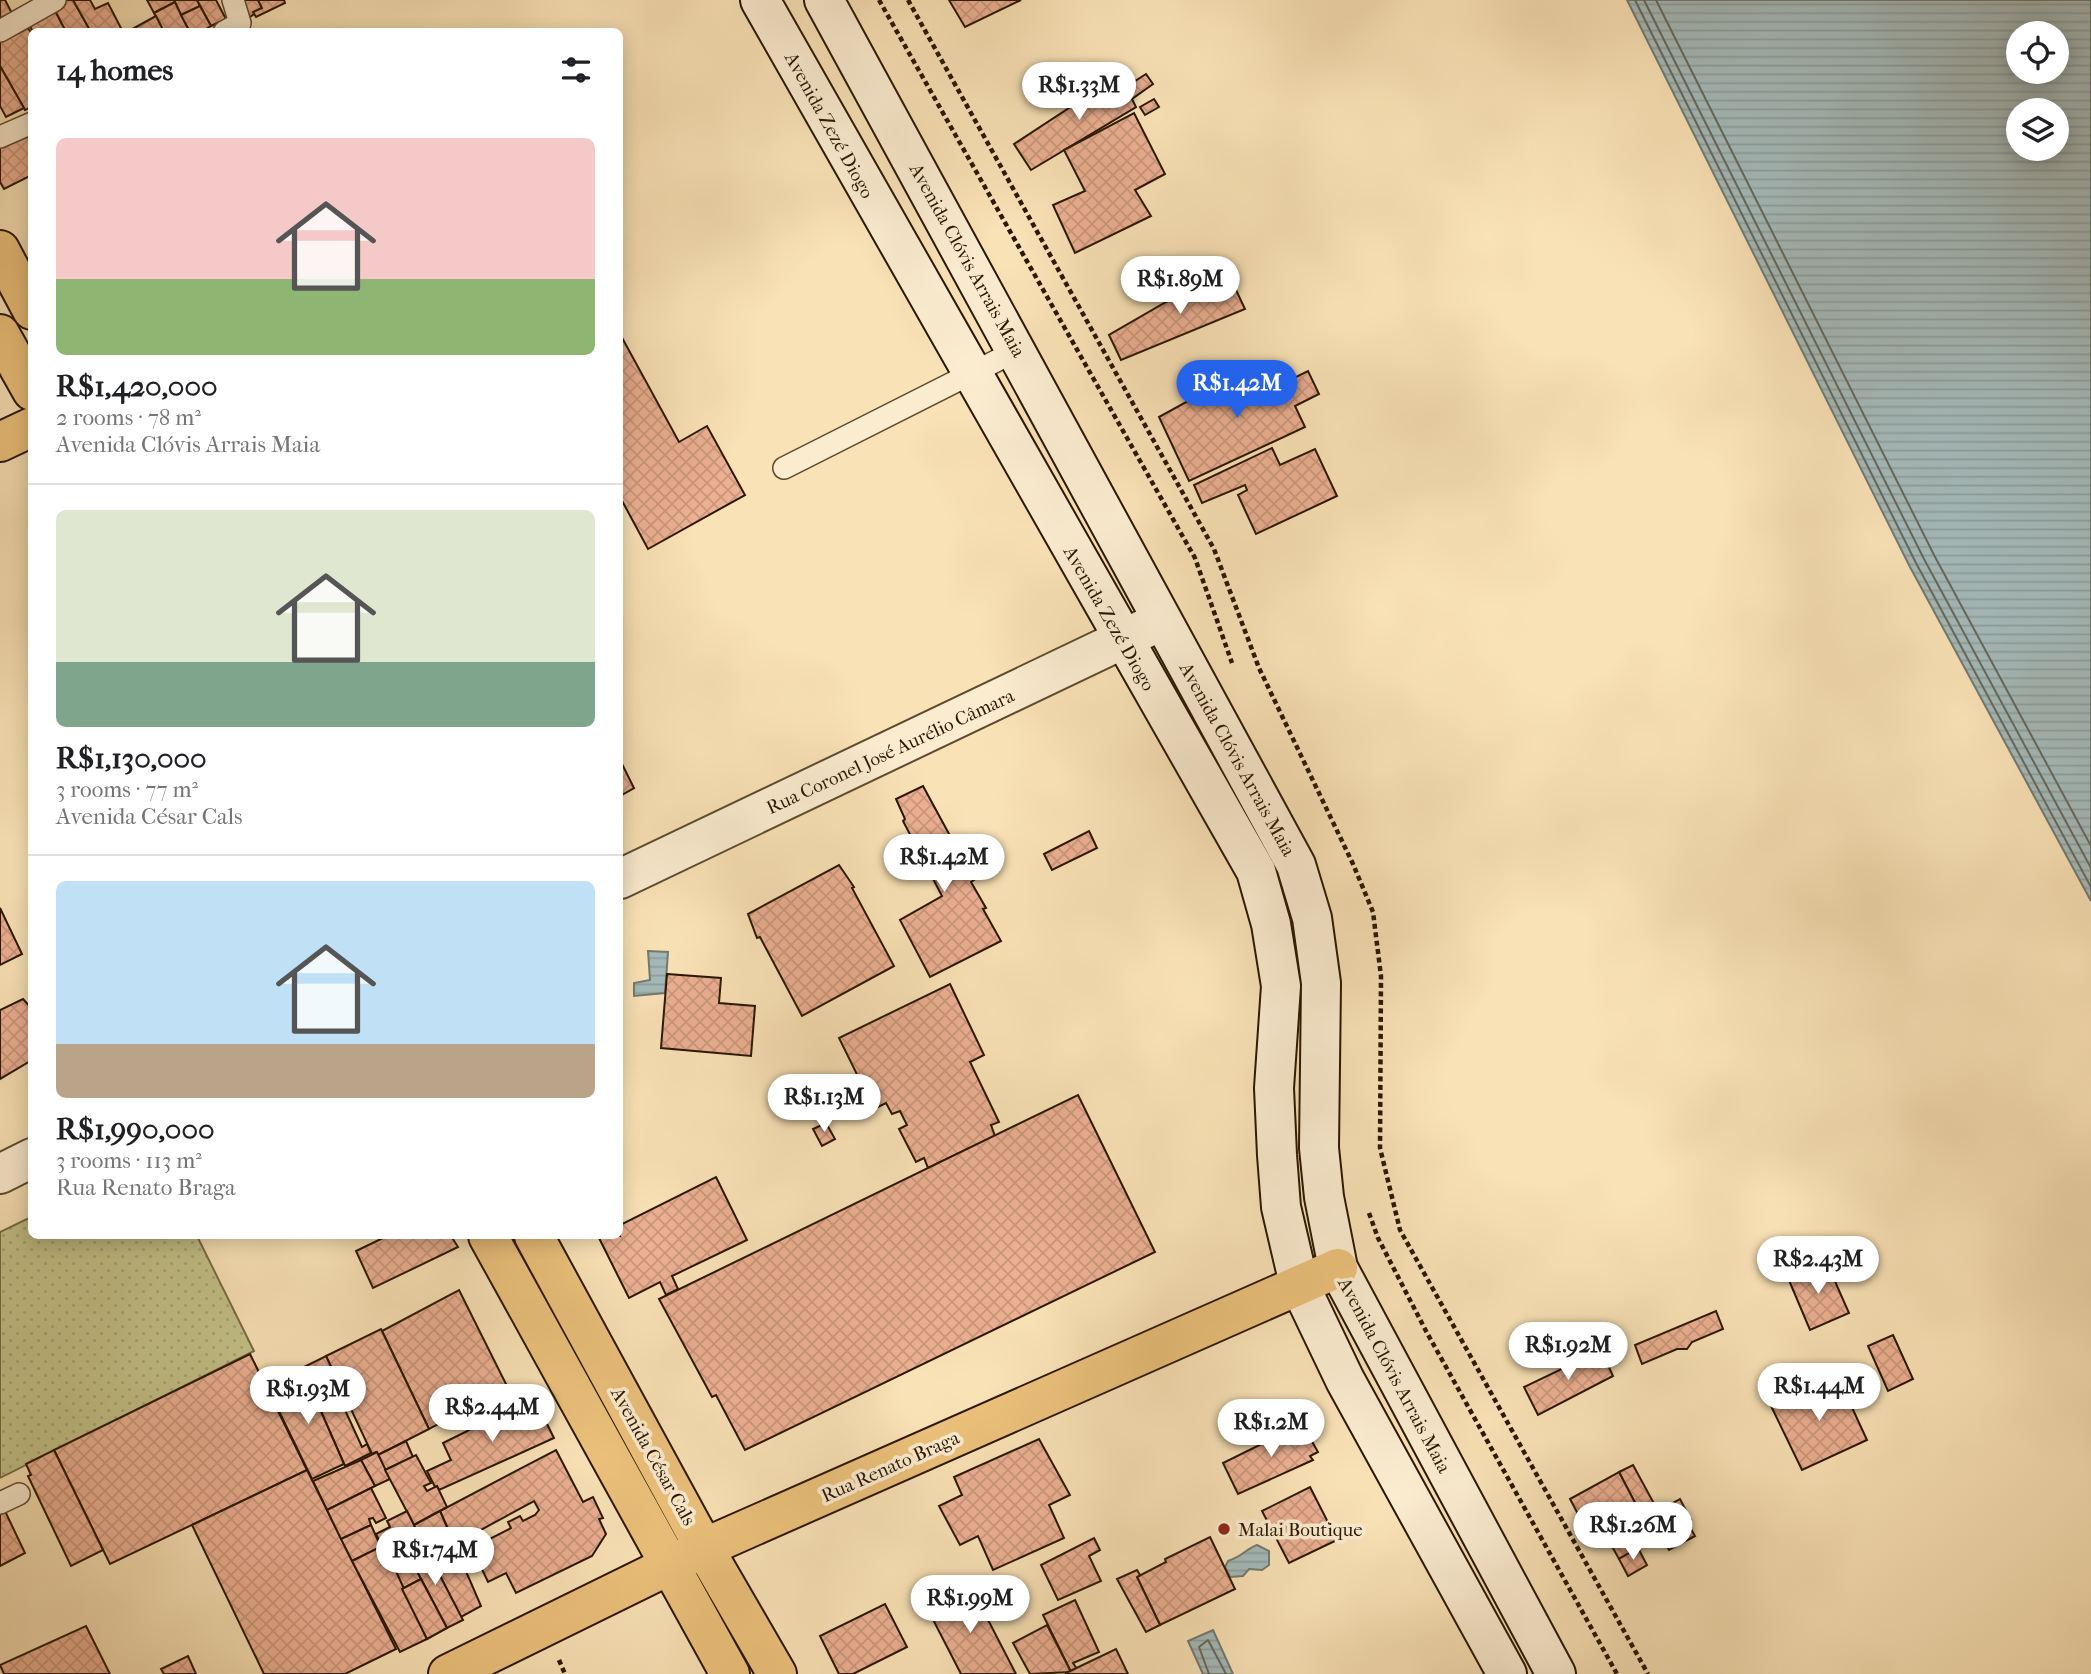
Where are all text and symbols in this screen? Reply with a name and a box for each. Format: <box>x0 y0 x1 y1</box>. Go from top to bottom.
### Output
map controls <box>2006 21 2069 161</box>
button: locate <box>2006 21 2069 84</box>
street label: Avenida Zezé Diogo <box>779 48 879 203</box>
icon: filters <box>557 51 595 89</box>
text: 14 homes <box>56 53 173 88</box>
pin: R$1.33M <box>1014 62 1144 122</box>
text: R$1.33M <box>1038 71 1120 98</box>
button: layers <box>2006 98 2069 161</box>
street label: Avenida Clóvis Arrais Maia <box>904 159 1030 361</box>
icon: home <box>263 183 389 309</box>
pin: R$1.89M <box>1115 256 1245 316</box>
text: R$1.89M <box>1137 265 1223 292</box>
pin: R$1.42M <box>1172 360 1302 420</box>
text: R$1,420,000 <box>56 369 218 404</box>
text: R$1.42M <box>1193 369 1282 396</box>
text: 2 rooms · 78 m² <box>56 404 201 431</box>
text: Avenida Clóvis Arrais Maia <box>56 431 320 458</box>
street label: Avenida Zezé Diogo <box>1058 541 1160 695</box>
icon: home <box>263 555 389 681</box>
street label: Avenida Clóvis Arrais Maia <box>1174 658 1300 860</box>
street label: Rua Coronel José Aurélio Câmara <box>763 685 1018 819</box>
text: R$1,130,000 <box>56 741 207 776</box>
text: 3 rooms · 77 m² <box>56 776 198 803</box>
text: Avenida César Cals <box>56 803 243 830</box>
pin: R$1.42M <box>879 834 1009 894</box>
text: R$1.42M <box>900 843 989 870</box>
icon: home <box>263 926 389 1052</box>
pin: R$1.13M <box>759 1074 889 1134</box>
text: R$1.13M <box>784 1083 864 1110</box>
text: R$1,990,000 <box>56 1112 215 1147</box>
text: 3 rooms · 113 m² <box>56 1147 202 1174</box>
text: Rua Renato Braga <box>56 1174 236 1201</box>
pin: R$2.43M <box>1753 1236 1883 1296</box>
text: R$2.43M <box>1773 1245 1863 1272</box>
street label: Avenida Clóvis Arrais Maia <box>1333 1273 1455 1477</box>
pin: R$1.92M <box>1503 1322 1633 1382</box>
text: R$1.92M <box>1525 1331 1611 1358</box>
pin: R$1.44M <box>1754 1364 1884 1423</box>
pin: R$1.93M <box>243 1366 373 1426</box>
text: R$1.44M <box>1774 1372 1864 1399</box>
text: R$1.93M <box>266 1375 350 1402</box>
street label: Avenida César Cals <box>606 1383 700 1529</box>
pin: R$2.44M <box>427 1384 557 1444</box>
text: R$2.44M <box>445 1393 539 1420</box>
pin: R$1.2M <box>1214 1400 1328 1459</box>
text: R$1.2M <box>1234 1408 1308 1435</box>
street label: Rua Renato Braga <box>818 1427 963 1507</box>
pin: R$1.26M <box>1568 1502 1698 1562</box>
text: R$1.26M <box>1589 1511 1677 1538</box>
place label: Malai Boutique <box>1238 1519 1363 1541</box>
marker: Malai Boutique <box>1216 1521 1232 1537</box>
pin: R$1.74M <box>370 1528 500 1587</box>
text: R$1.74M <box>392 1536 478 1563</box>
pin: R$1.99M <box>905 1576 1035 1635</box>
text: R$1.99M <box>927 1584 1013 1611</box>

